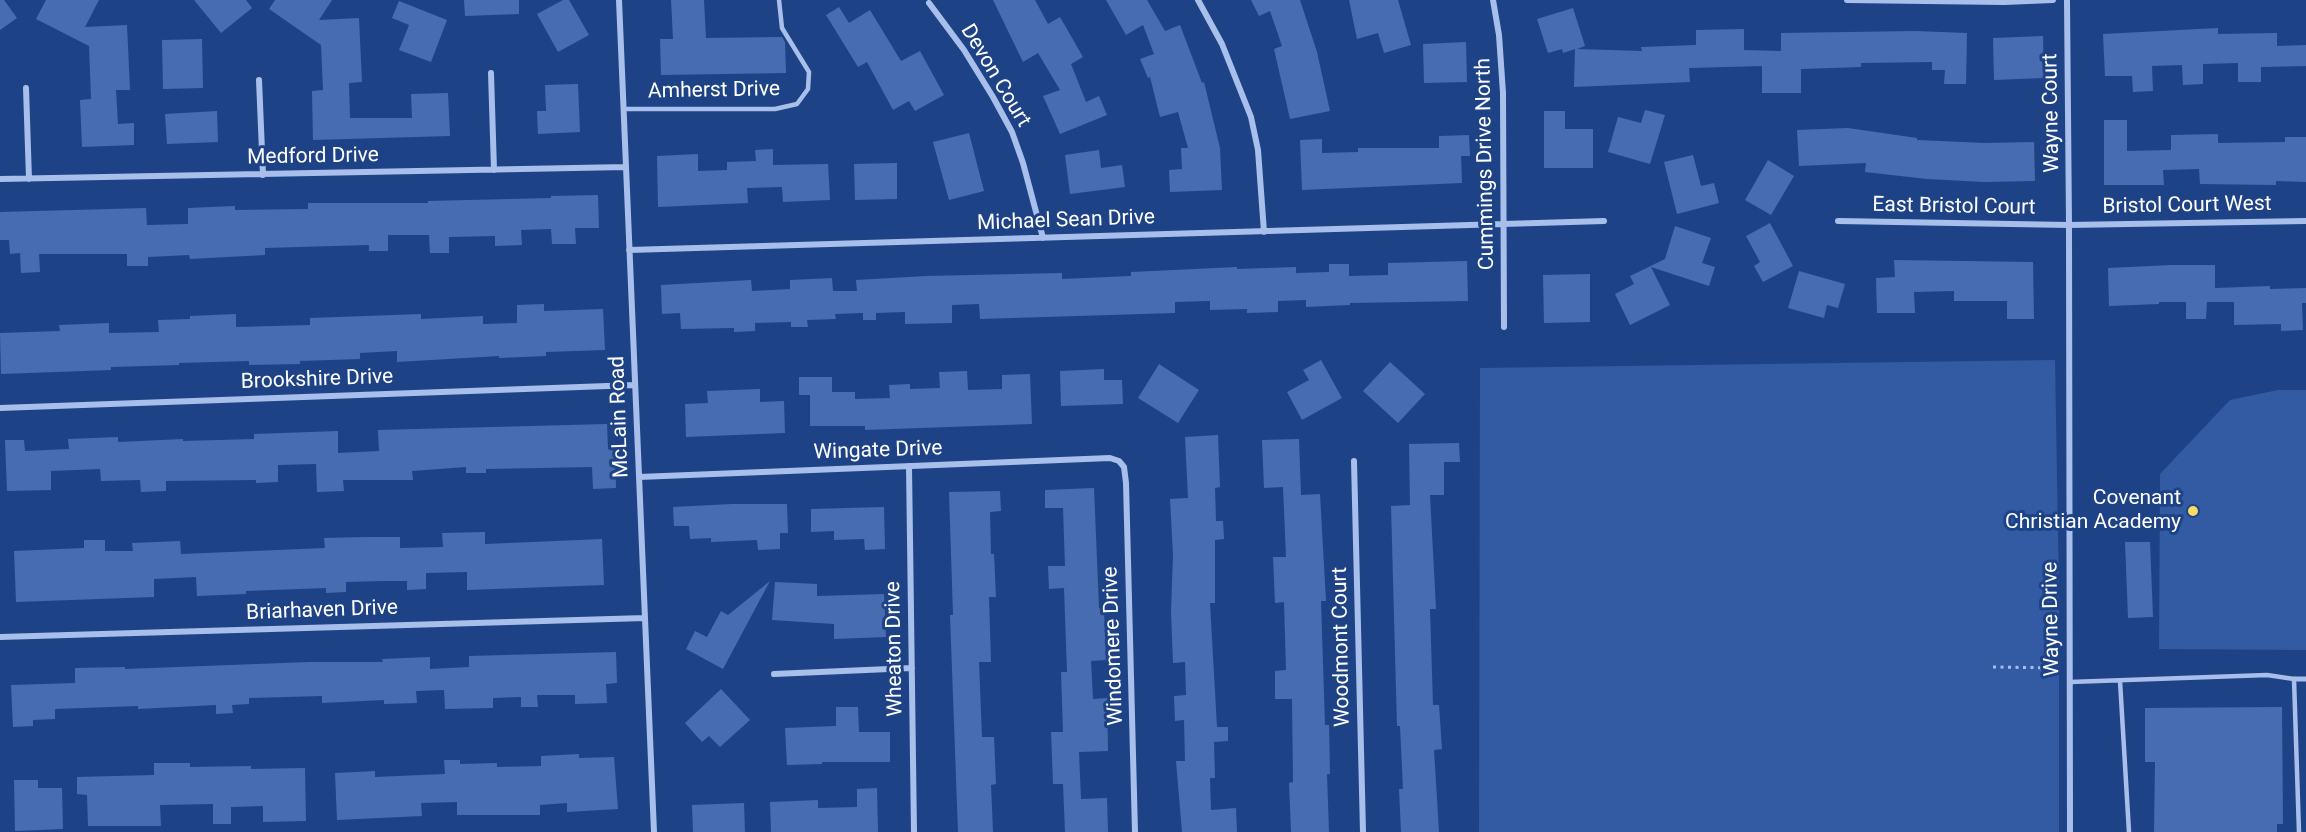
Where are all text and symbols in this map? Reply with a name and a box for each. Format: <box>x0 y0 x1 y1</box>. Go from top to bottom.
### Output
street label: Devon Court <box>955 20 1035 132</box>
street label: Wayne Court <box>2038 53 2066 173</box>
street label: Cummings Drive North <box>1472 58 1500 270</box>
street label: Amherst Drive <box>648 77 780 105</box>
street label: Medford Drive <box>247 143 379 171</box>
street label: Bristol Court West <box>2102 192 2272 220</box>
street label: East Bristol Court <box>1872 193 2036 221</box>
street label: Michael Sean Drive <box>977 205 1155 237</box>
street label: McLain Road <box>605 356 635 478</box>
street label: Brookshire Drive <box>240 365 394 395</box>
street label: Wingate Drive <box>813 436 943 466</box>
place label: Covenant Christian Academy <box>2005 486 2181 536</box>
marker: Covenant Christian Academy <box>2186 504 2200 518</box>
street label: Wayne Drive <box>2038 561 2066 677</box>
street label: Windomere Drive <box>1099 566 1129 726</box>
street label: Woodmont Court <box>1328 567 1356 727</box>
street label: Wheaton Drive <box>881 581 909 717</box>
street label: Briarhaven Drive <box>246 596 398 626</box>

